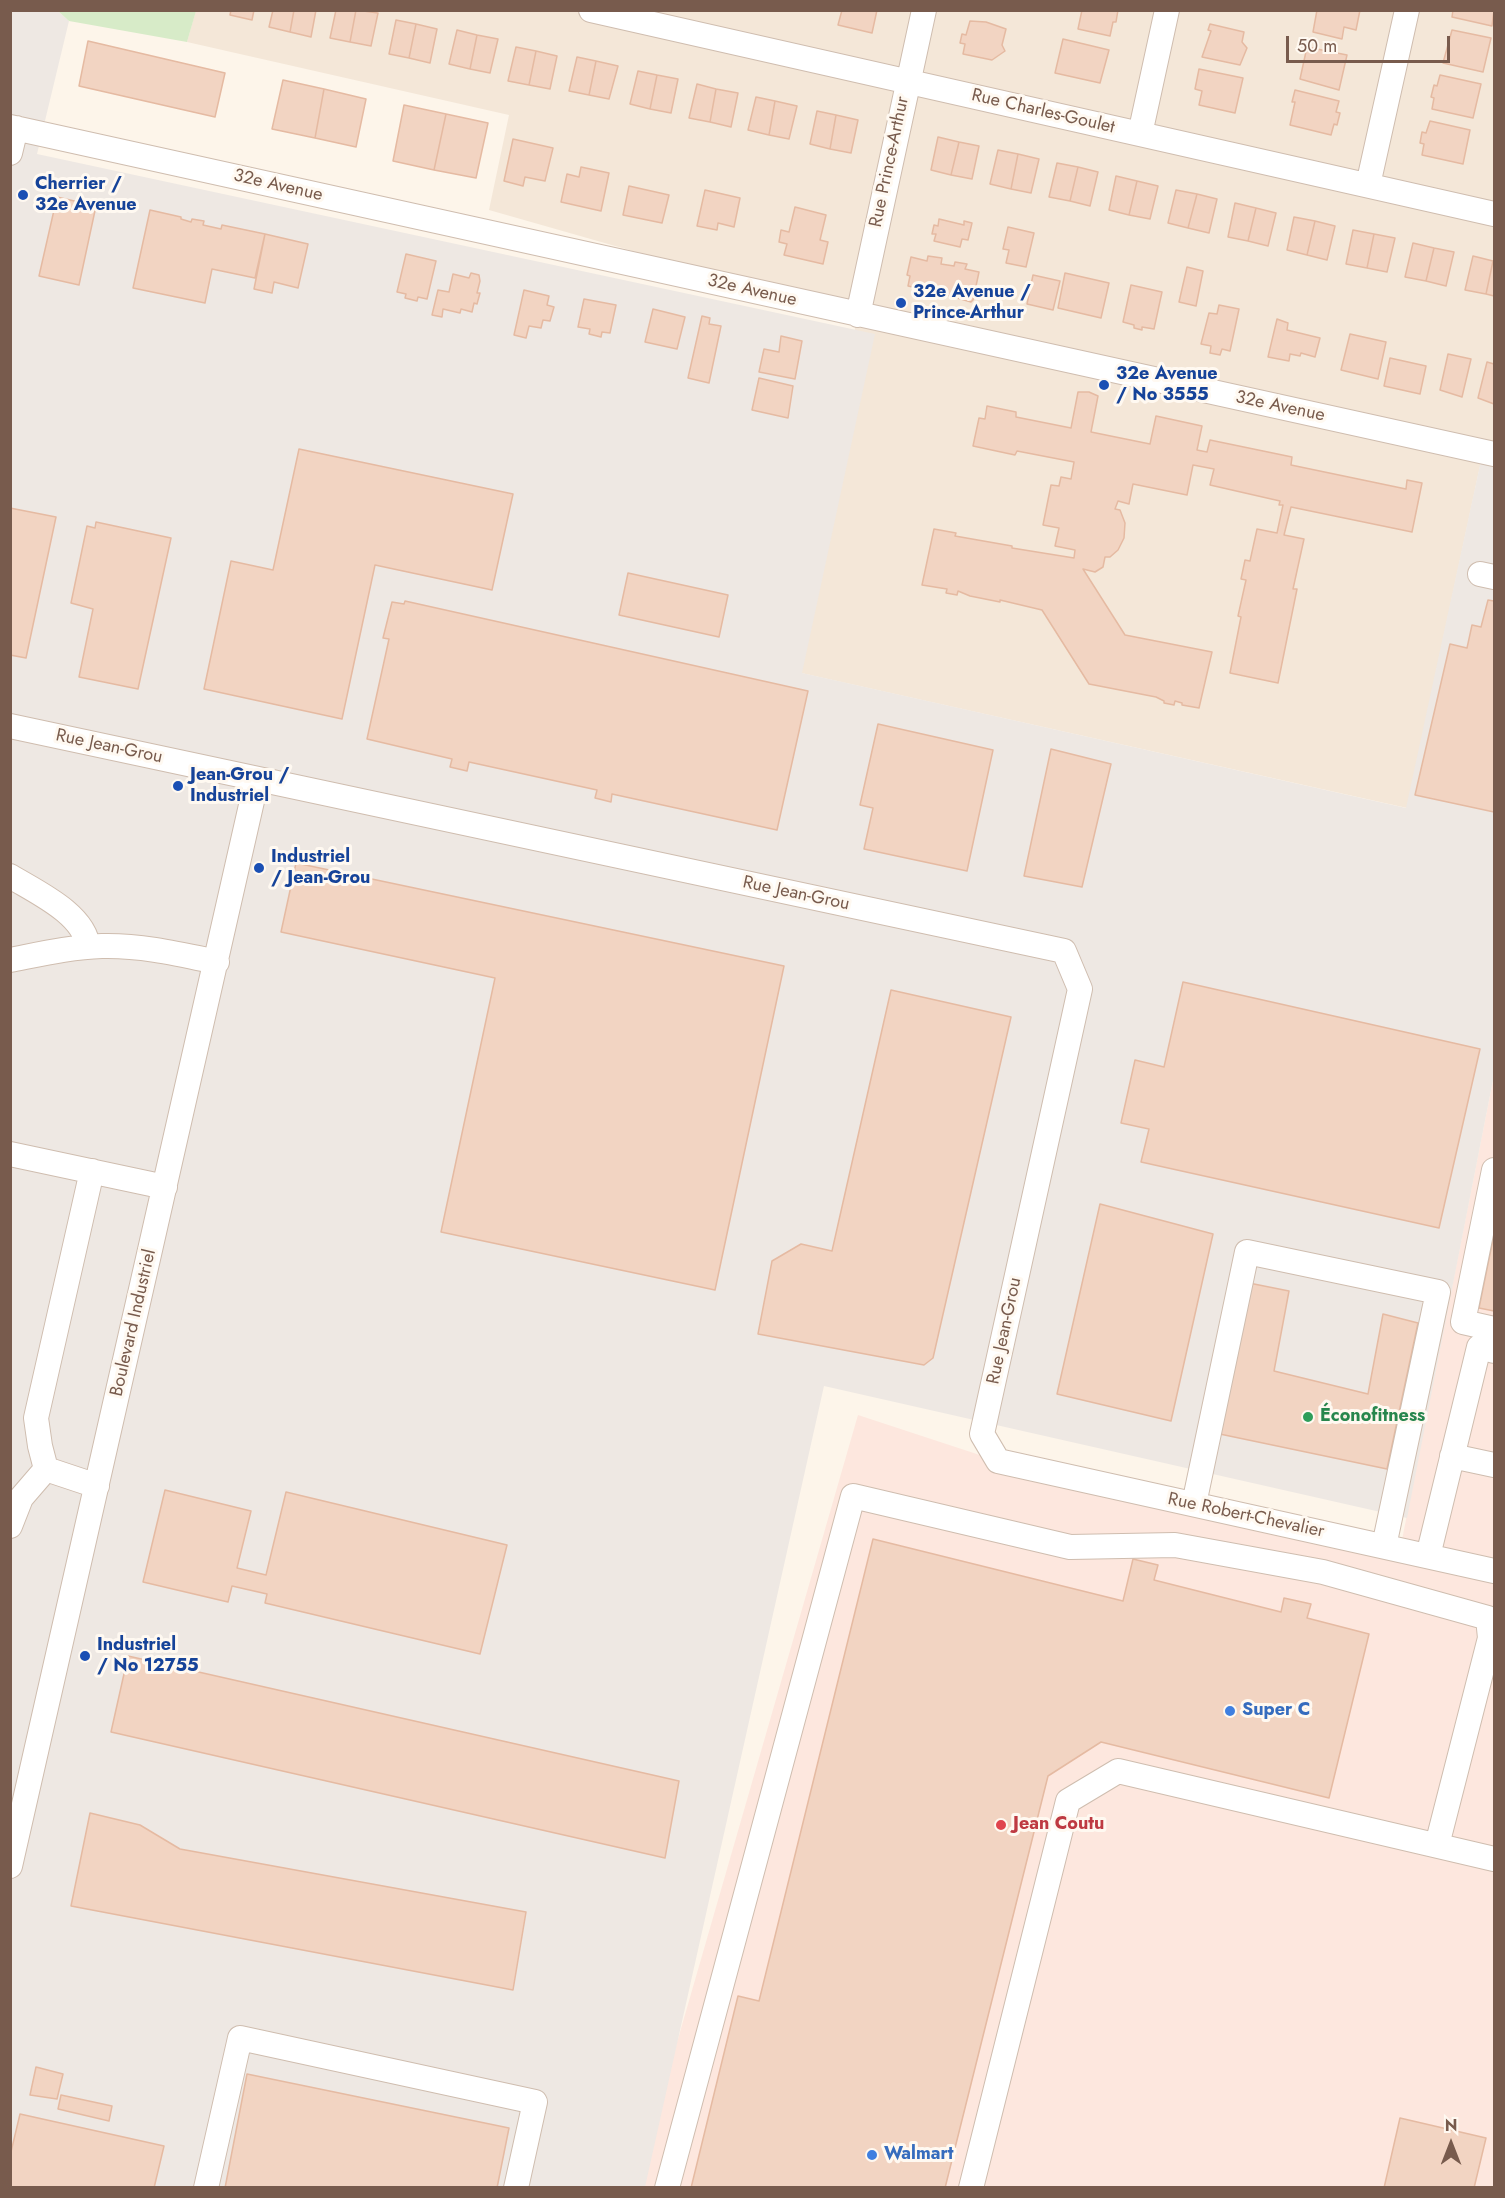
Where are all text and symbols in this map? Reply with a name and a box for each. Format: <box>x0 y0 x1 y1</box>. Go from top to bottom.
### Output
scale bar <box>1289 24 1452 62</box>
text: 50 m <box>1297 33 1337 59</box>
street label: Rue Charles-Goulet <box>969 85 1117 139</box>
street label: Rue Prince-Arthur <box>866 95 914 229</box>
street label: 32e Avenue <box>231 165 325 207</box>
place label: Cherrier / 32e Avenue <box>35 174 137 216</box>
marker: Cherrier / 32e Avenue <box>16 188 30 202</box>
street label: 32e Avenue <box>705 270 799 312</box>
place label: 32e Avenue / Prince-Arthur <box>913 282 1031 324</box>
marker: 32e Avenue / Prince-Arthur <box>894 296 908 310</box>
place label: 32e Avenue / No 3555 <box>1116 364 1218 406</box>
marker: 32e Avenue / No 3555 <box>1097 378 1111 392</box>
street label: 32e Avenue <box>1233 387 1327 427</box>
street label: Rue Jean-Grou <box>54 725 164 769</box>
place label: Jean-Grou / Industriel <box>190 765 289 808</box>
marker: Jean-Grou / Industriel <box>171 779 185 793</box>
place label: Industriel / Jean-Grou <box>271 847 370 890</box>
marker: Industriel / Jean-Grou <box>252 861 266 875</box>
street label: Rue Jean-Grou <box>741 872 851 916</box>
street label: Boulevard Industriel <box>107 1247 161 1399</box>
street label: Rue Jean-Grou <box>983 1276 1027 1386</box>
place label: Éconofitness <box>1320 1406 1425 1428</box>
marker: Éconofitness <box>1301 1410 1315 1424</box>
street label: Rue Robert-Chevalier <box>1166 1489 1326 1543</box>
place label: Industriel / No 12755 <box>97 1635 199 1678</box>
marker: Industriel / No 12755 <box>78 1649 92 1663</box>
place label: Super C <box>1242 1700 1310 1722</box>
marker: Super C <box>1223 1704 1237 1718</box>
place label: Jean Coutu <box>1013 1814 1104 1836</box>
marker: Jean Coutu <box>994 1818 1008 1832</box>
north arrow <box>1421 2114 1481 2174</box>
text: N <box>1445 2114 1457 2137</box>
place label: Walmart <box>884 2144 954 2166</box>
marker: Walmart <box>865 2148 879 2162</box>

